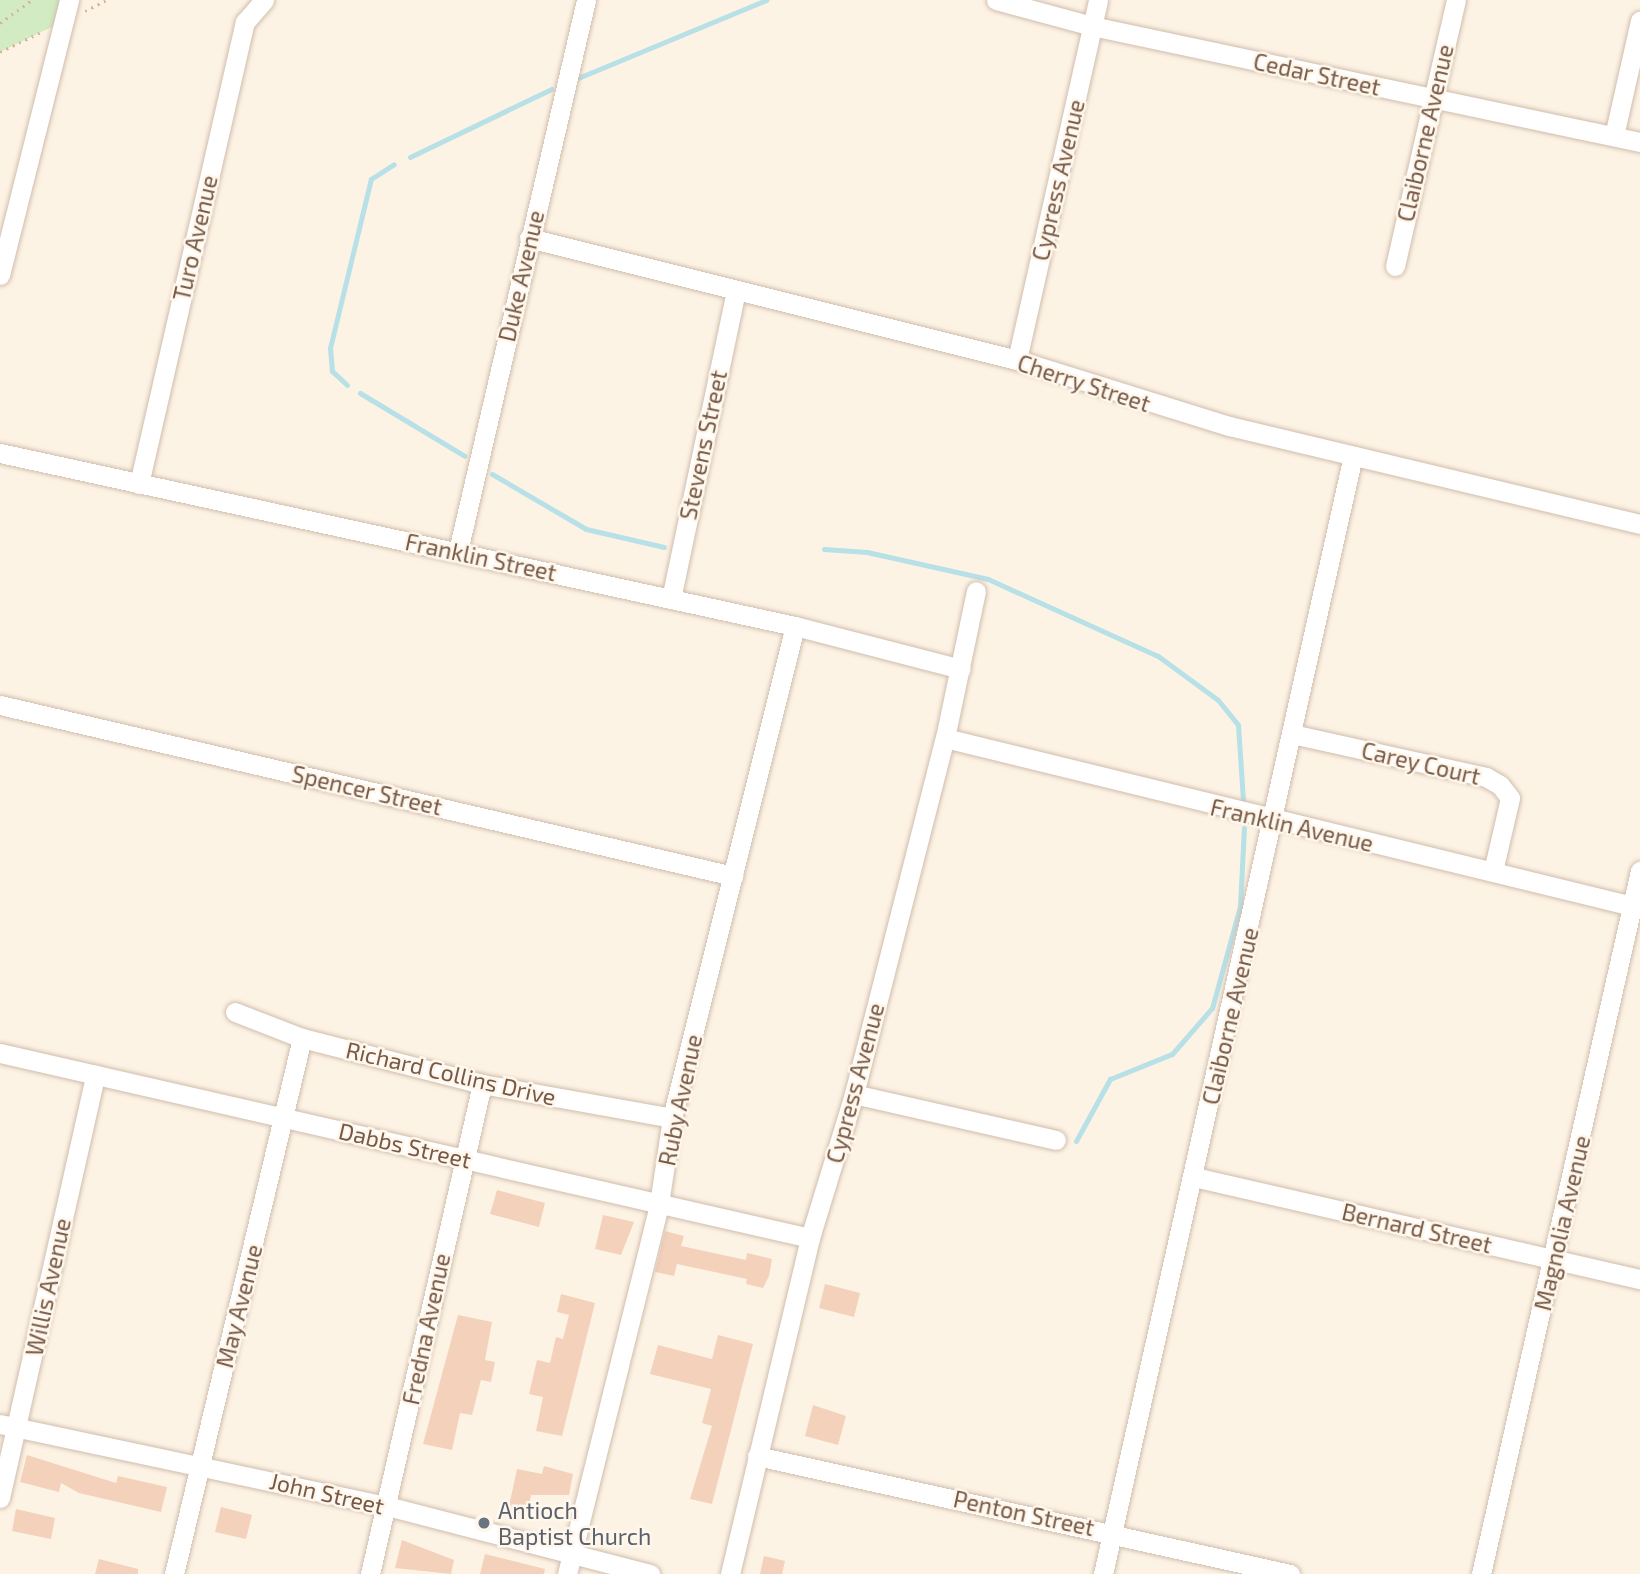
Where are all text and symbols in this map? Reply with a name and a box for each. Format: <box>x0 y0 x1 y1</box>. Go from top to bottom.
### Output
street label: Claiborne Avenue <box>1391 41 1459 225</box>
street label: Cedar Street <box>1251 47 1383 101</box>
street label: Cypress Avenue <box>1026 96 1090 264</box>
street label: Turo Avenue <box>167 172 223 304</box>
street label: Duke Avenue <box>492 207 550 345</box>
street label: Cherry Street <box>1014 348 1154 418</box>
street label: Stevens Street <box>674 368 732 522</box>
street label: Franklin Street <box>403 528 559 586</box>
street label: Carey Court <box>1359 736 1483 790</box>
street label: Spencer Street <box>289 759 445 821</box>
street label: Franklin Avenue <box>1208 793 1376 857</box>
street label: Claiborne Avenue <box>1196 924 1264 1108</box>
street label: Cypress Avenue <box>820 1000 890 1166</box>
street label: Ruby Avenue <box>652 1031 708 1169</box>
street label: Richard Collins Drive <box>343 1035 559 1111</box>
street label: Dabbs Street <box>336 1116 474 1174</box>
street label: Magnolia Avenue <box>1528 1132 1596 1314</box>
street label: Bernard Street <box>1339 1197 1495 1259</box>
street label: Willis Avenue <box>20 1215 76 1359</box>
street label: May Avenue <box>210 1241 268 1371</box>
street label: Fredna Avenue <box>396 1250 456 1408</box>
street label: John Street <box>267 1466 387 1520</box>
street label: Penton Street <box>951 1485 1097 1541</box>
place label: Antioch Baptist Church <box>498 1496 651 1550</box>
marker: Antioch Baptist Church <box>476 1515 492 1531</box>

